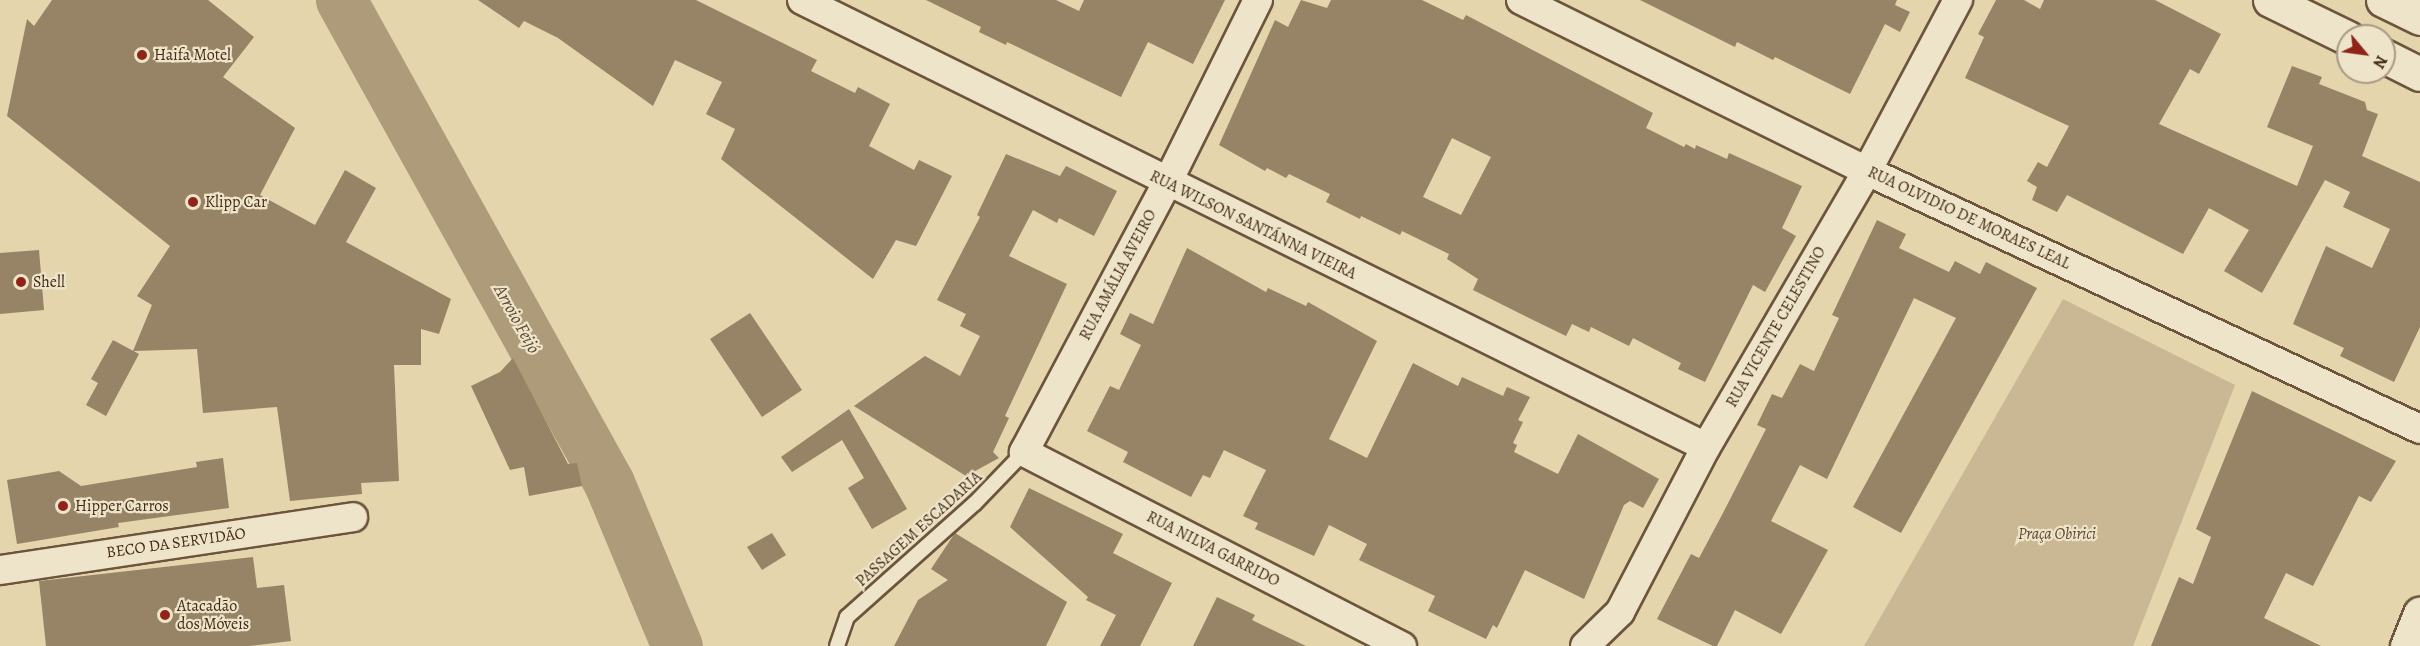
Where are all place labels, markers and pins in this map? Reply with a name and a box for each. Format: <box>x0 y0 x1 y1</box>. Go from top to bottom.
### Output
place label: Haifa Motel <box>154 45 231 65</box>
marker: Haifa Motel <box>135 48 149 62</box>
place label: Klipp Car <box>205 192 267 212</box>
marker: Klipp Car <box>186 195 200 209</box>
place label: Shell <box>33 272 65 292</box>
marker: Shell <box>14 275 28 289</box>
place label: Hipper Carros <box>75 496 169 516</box>
marker: Hipper Carros <box>56 499 70 513</box>
place label: Atacadão dos Móveis <box>177 596 249 634</box>
marker: Atacadão dos Móveis <box>158 608 172 622</box>

